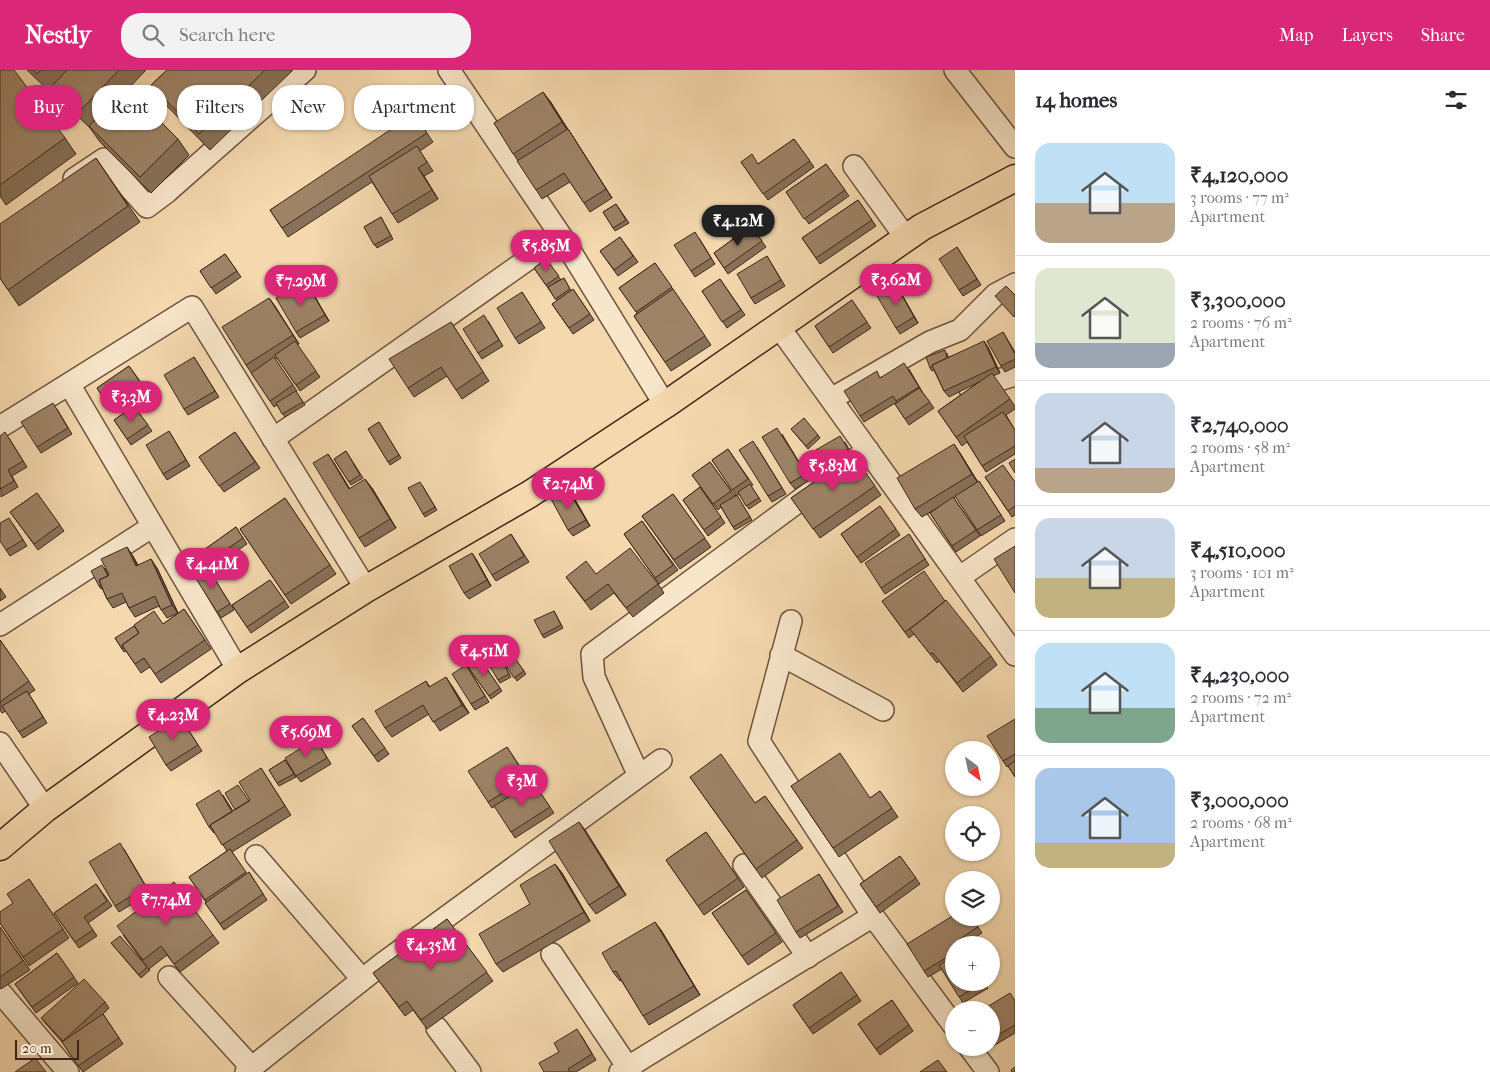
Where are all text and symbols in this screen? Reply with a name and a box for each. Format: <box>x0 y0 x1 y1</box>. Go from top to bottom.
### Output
search box <box>121 13 471 58</box>
text: Nestly <box>25 21 91 49</box>
icon: search <box>139 21 167 49</box>
text: Search here <box>179 24 275 46</box>
text: Map <box>1279 25 1313 46</box>
text: Layers <box>1341 25 1393 46</box>
text: Share <box>1421 25 1465 46</box>
chip: Buy <box>15 85 82 130</box>
chip: Rent <box>92 85 167 130</box>
chip: Filters <box>177 85 262 130</box>
chip: New <box>272 85 344 130</box>
chip: Apartment <box>354 85 474 130</box>
icon: filters <box>1442 86 1470 114</box>
text: 14 homes <box>1035 88 1117 112</box>
icon: home <box>1075 163 1135 223</box>
text: ₹4,120,000 <box>1190 163 1288 187</box>
text: 3 rooms · 77 m² <box>1190 188 1289 207</box>
pin: ₹4.12M <box>697 204 779 247</box>
text: Apartment <box>1190 207 1265 226</box>
text: ₹4.12M <box>713 211 763 230</box>
pin: ₹5.85M <box>505 230 587 272</box>
text: ₹5.85M <box>522 236 570 255</box>
pin: ₹7.29M <box>260 264 342 307</box>
pin: ₹3.62M <box>855 264 937 306</box>
text: ₹3.62M <box>871 270 921 289</box>
text: ₹7.29M <box>276 271 326 290</box>
icon: home <box>1075 288 1135 348</box>
text: ₹3,300,000 <box>1190 288 1286 312</box>
text: 2 rooms · 76 m² <box>1190 313 1291 332</box>
text: Apartment <box>1190 332 1265 351</box>
pin: ₹3.3M <box>96 380 166 423</box>
text: ₹3.3M <box>111 387 151 406</box>
icon: home <box>1075 413 1135 473</box>
text: ₹2,740,000 <box>1190 413 1289 437</box>
text: 2 rooms · 58 m² <box>1190 438 1290 457</box>
pin: ₹5.83M <box>792 450 874 492</box>
text: ₹5.83M <box>809 456 857 475</box>
text: Apartment <box>1190 457 1265 476</box>
pin: ₹2.74M <box>527 468 609 510</box>
text: ₹2.74M <box>543 474 593 493</box>
icon: home <box>1075 538 1135 598</box>
text: ₹4,510,000 <box>1190 538 1286 562</box>
pin: ₹4.41M <box>171 548 253 590</box>
text: ₹4.41M <box>186 554 238 573</box>
text: 3 rooms · 101 m² <box>1190 563 1293 582</box>
text: Apartment <box>1190 582 1265 601</box>
pin: ₹4.51M <box>443 634 525 677</box>
text: ₹4.51M <box>460 641 508 660</box>
icon: home <box>1075 663 1135 723</box>
text: ₹4,230,000 <box>1190 663 1289 687</box>
text: 2 rooms · 72 m² <box>1190 688 1291 707</box>
pin: ₹4.23M <box>132 698 214 741</box>
text: ₹4.23M <box>147 705 199 724</box>
text: Apartment <box>1190 707 1265 726</box>
pin: ₹5.69M <box>265 716 347 758</box>
text: ₹5.69M <box>281 722 331 741</box>
north arrow <box>945 741 1000 796</box>
map controls <box>945 741 1000 1056</box>
pin: ₹3M <box>498 764 546 807</box>
text: ₹3M <box>507 771 537 790</box>
icon: home <box>1075 788 1135 848</box>
text: ₹3,000,000 <box>1190 788 1289 812</box>
button: locate <box>945 806 1000 861</box>
text: 2 rooms · 68 m² <box>1190 813 1292 832</box>
text: Apartment <box>1190 832 1265 851</box>
button: layers <box>945 871 1000 926</box>
pin: ₹7.74M <box>125 884 207 926</box>
text: ₹7.74M <box>141 890 191 909</box>
pin: ₹4.35M <box>390 928 472 971</box>
text: ₹4.35M <box>406 935 456 954</box>
button: + <box>945 936 1000 991</box>
button: − <box>945 1001 1000 1056</box>
scale bar <box>15 1037 79 1060</box>
text: 20 m <box>22 1040 52 1057</box>

